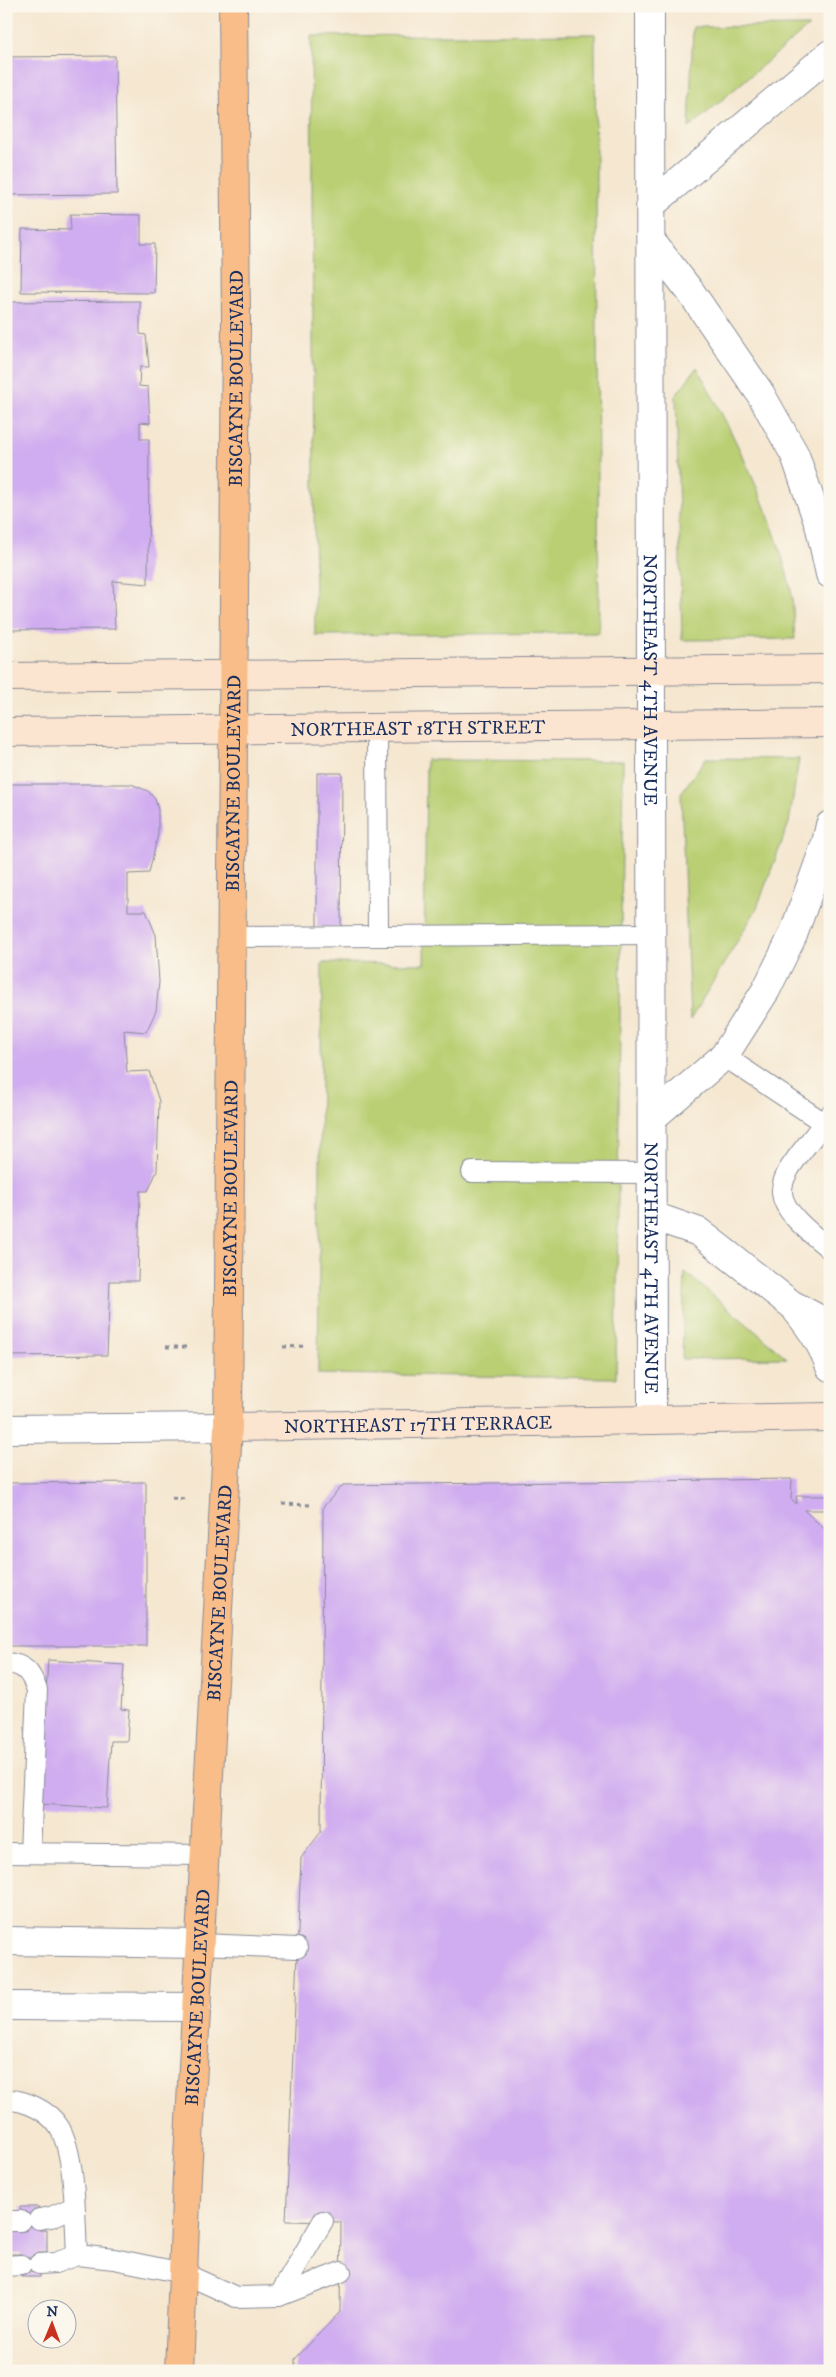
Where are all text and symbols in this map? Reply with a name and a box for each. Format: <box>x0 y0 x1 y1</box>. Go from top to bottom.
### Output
street label: BISCAYNE BOULEVARD <box>225 270 249 487</box>
street label: NORTHEAST 4TH AVENUE <box>638 554 661 806</box>
street label: BISCAYNE BOULEVARD <box>222 675 246 892</box>
street label: NORTHEAST 18TH STREET <box>290 716 546 742</box>
street label: BISCAYNE BOULEVARD <box>219 1080 244 1297</box>
street label: NORTHEAST 4TH AVENUE <box>639 1142 662 1394</box>
street label: NORTHEAST 17TH TERRACE <box>284 1412 552 1439</box>
street label: BISCAYNE BOULEVARD <box>203 1484 238 1702</box>
street label: BISCAYNE BOULEVARD <box>181 1889 216 2107</box>
north arrow <box>28 2300 78 2350</box>
text: N <box>46 2303 59 2321</box>

